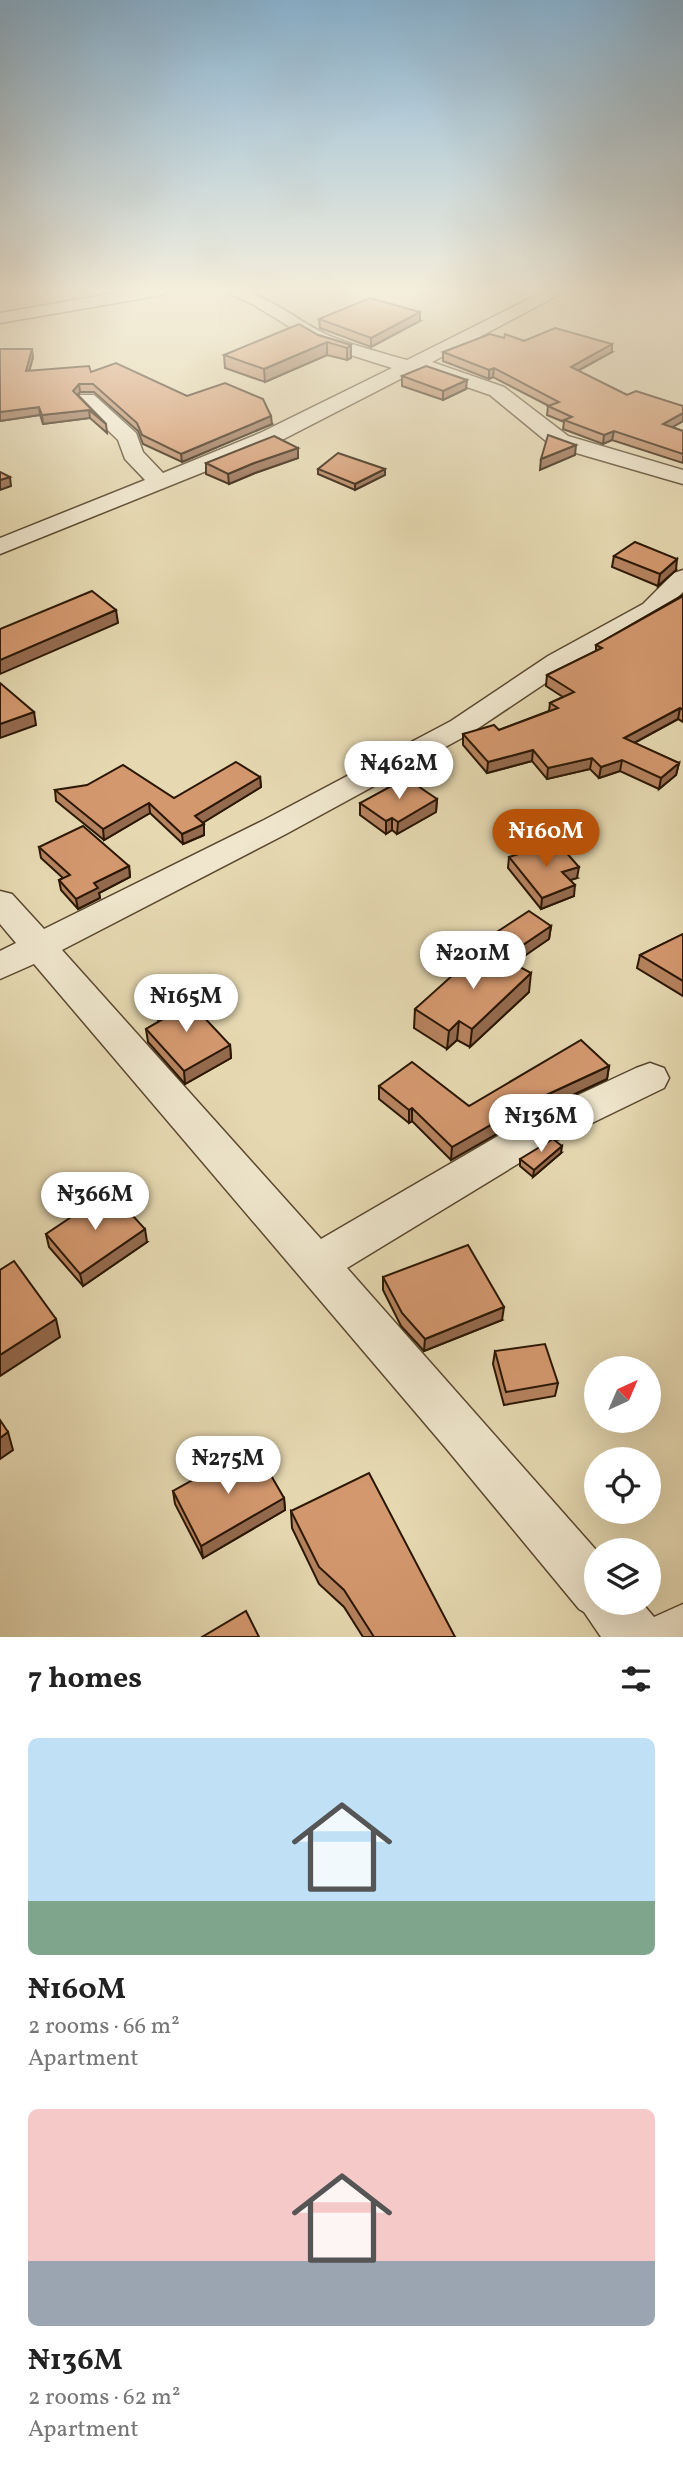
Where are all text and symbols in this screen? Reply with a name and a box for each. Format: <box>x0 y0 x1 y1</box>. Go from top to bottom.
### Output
pin: ₦462M <box>350 742 448 801</box>
text: ₦462M <box>360 748 438 780</box>
pin: ₦160M <box>497 810 595 869</box>
text: ₦160M <box>509 816 583 848</box>
pin: ₦201M <box>424 932 522 991</box>
text: ₦201M <box>436 938 510 970</box>
pin: ₦165M <box>137 974 235 1034</box>
text: ₦165M <box>150 981 222 1013</box>
pin: ₦136M <box>492 1094 590 1154</box>
text: ₦136M <box>505 1101 577 1133</box>
pin: ₦366M <box>46 1172 144 1232</box>
text: ₦366M <box>57 1179 133 1211</box>
north arrow <box>584 1356 662 1433</box>
map controls <box>584 1356 661 1615</box>
pin: ₦275M <box>179 1436 277 1496</box>
text: ₦275M <box>192 1443 264 1475</box>
button: locate <box>584 1447 661 1524</box>
button: layers <box>584 1538 661 1615</box>
text: 7 homes <box>28 1658 142 1700</box>
icon: filters <box>617 1660 655 1698</box>
icon: home <box>279 1784 405 1910</box>
text: ₦160M <box>28 1969 126 2011</box>
text: 2 rooms · 66 m² <box>28 2011 180 2043</box>
text: Apartment <box>28 2043 139 2075</box>
icon: home <box>279 2155 405 2281</box>
text: ₦136M <box>28 2340 123 2382</box>
text: 2 rooms · 62 m² <box>28 2382 180 2414</box>
text: Apartment <box>28 2414 139 2446</box>

